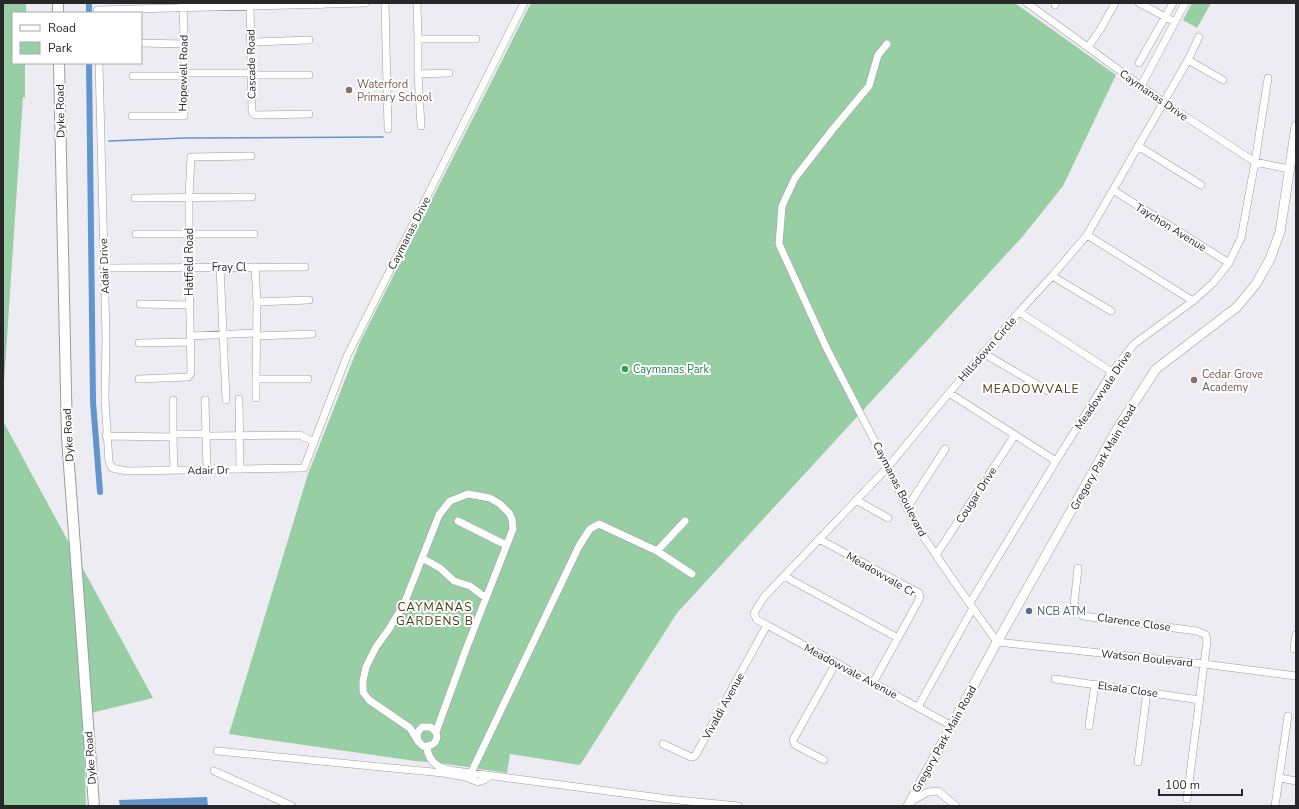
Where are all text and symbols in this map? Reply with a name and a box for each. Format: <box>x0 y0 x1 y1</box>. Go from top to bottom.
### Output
legend <box>12 12 142 64</box>
text: Road <box>48 20 76 36</box>
street label: Cascade Road <box>243 29 260 99</box>
street label: Hopewell Road <box>175 35 192 111</box>
text: Park <box>48 40 73 56</box>
street label: Caymanas Drive <box>1117 66 1191 125</box>
place label: Waterford Primary School <box>357 77 433 105</box>
street label: Dyke Road <box>53 84 68 138</box>
marker: Waterford Primary School <box>344 85 354 95</box>
street label: Caymanas Drive <box>385 194 434 272</box>
street label: Taychon Avenue <box>1132 200 1209 255</box>
street label: Hatfield Road <box>182 228 197 296</box>
street label: Adair Drive <box>96 238 113 294</box>
street label: Fray Cl <box>212 260 247 275</box>
street label: Hillsdown Circle <box>955 314 1020 385</box>
street label: Meadowvale Drive <box>1071 348 1136 433</box>
place label: Caymanas Park <box>633 362 710 377</box>
marker: Caymanas Park <box>620 364 630 374</box>
place label: Cedar Grove Academy <box>1202 367 1263 395</box>
marker: Cedar Grove Academy <box>1189 375 1199 385</box>
district label: MEADOWVALE <box>983 381 1079 397</box>
street label: Gregory Park Main Road <box>1067 401 1140 513</box>
street label: Dyke Road <box>60 408 77 462</box>
street label: Caymanas Boulevard <box>869 439 930 539</box>
street label: Adair Dr <box>187 463 229 478</box>
street label: Cougar Drive <box>953 464 1000 526</box>
street label: Meadowvale Cr <box>843 549 918 600</box>
district label: CAYMANAS GARDENS B <box>396 599 474 629</box>
place label: NCB ATM <box>1037 604 1086 619</box>
marker: NCB ATM <box>1024 606 1034 616</box>
street label: Clarence Close <box>1096 610 1172 635</box>
street label: Meadowvale Avenue <box>801 640 900 702</box>
street label: Watson Boulevard <box>1100 646 1193 671</box>
street label: Vivaldi Avenue <box>698 670 748 743</box>
street label: Elsala Close <box>1097 678 1159 701</box>
street label: Gregory Park Main Road <box>909 683 980 795</box>
street label: Dyke Road <box>81 731 100 785</box>
scale bar <box>1159 771 1242 797</box>
text: 100 m <box>1165 777 1200 793</box>

